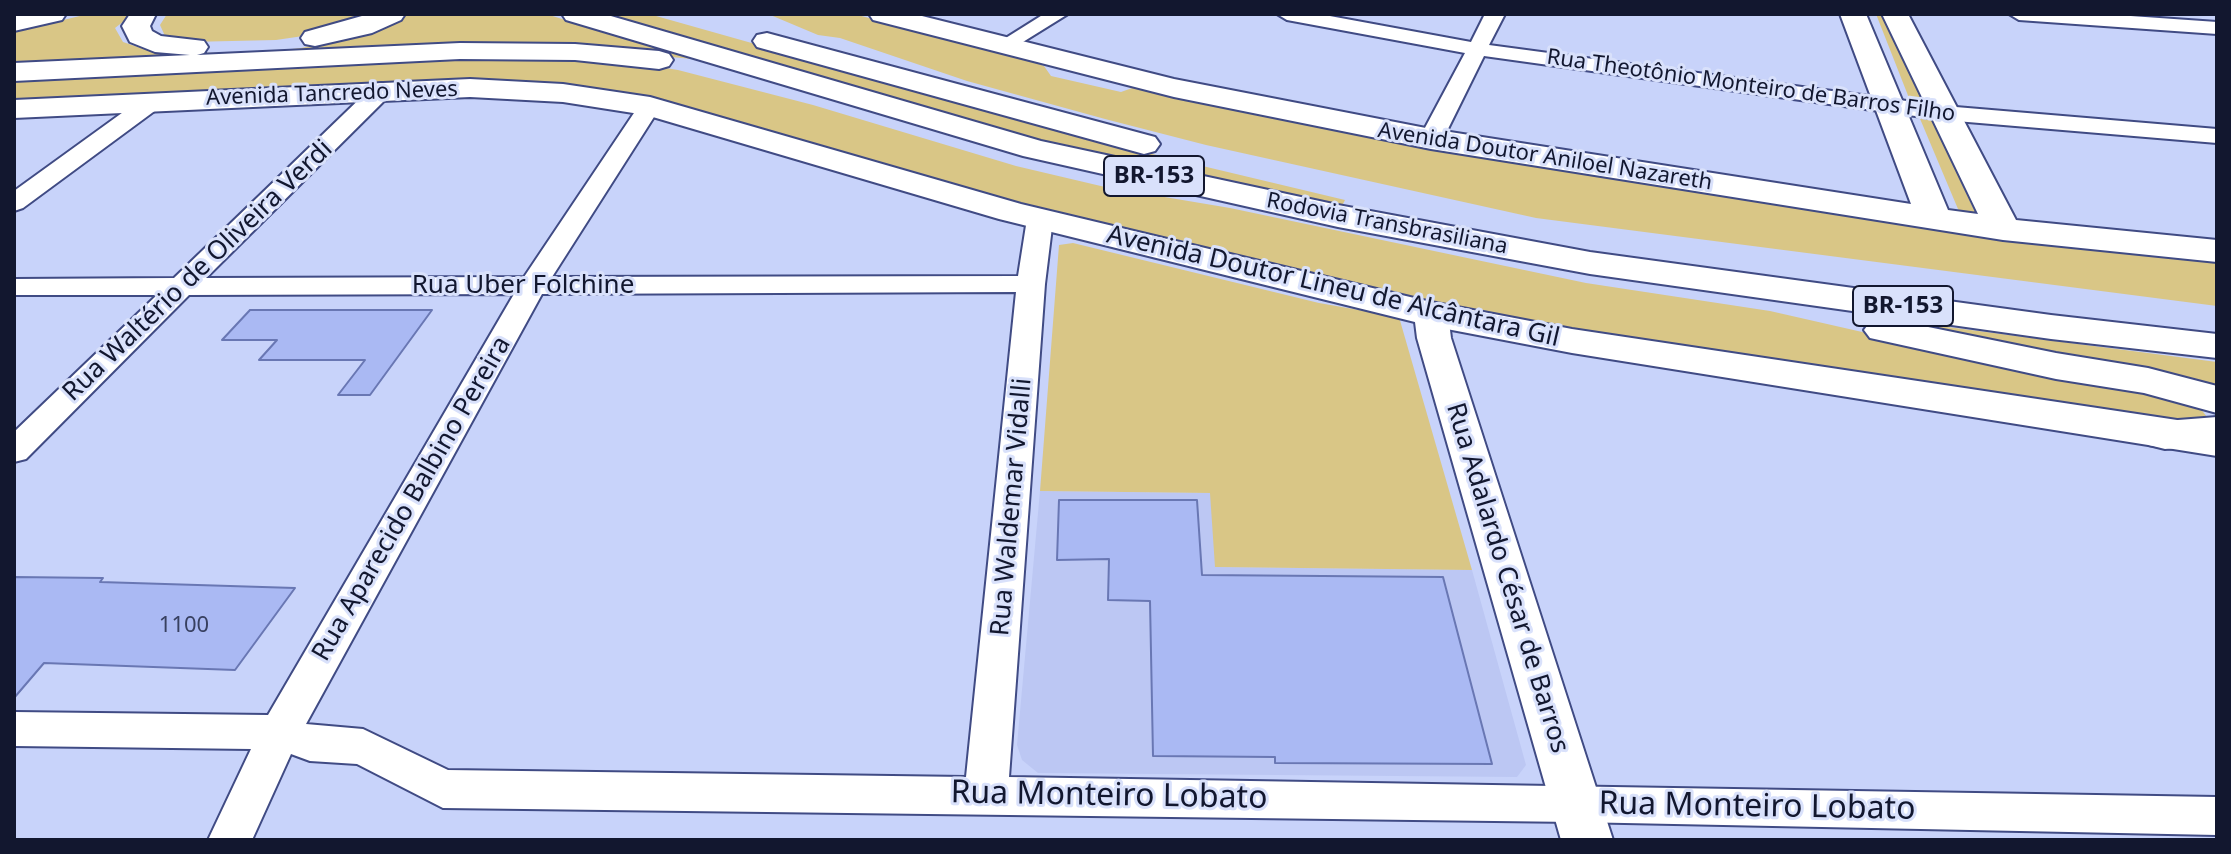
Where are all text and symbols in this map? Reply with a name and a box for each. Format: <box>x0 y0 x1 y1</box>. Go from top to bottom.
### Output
street label: Rua Theotônio Monteiro de Barros Filho <box>1545 44 1957 128</box>
street label: Avenida Tancredo Neves <box>206 76 458 112</box>
street label: Avenida Doutor Aniloel Nazareth <box>1376 118 1714 196</box>
street label: Rua Waltério de Oliveira Verdi <box>57 134 339 408</box>
road number: BR-153 <box>1104 156 1204 196</box>
street label: Rodovia Transbrasiliana <box>1264 188 1510 260</box>
street label: Avenida Doutor Lineu de Alcântara Gil <box>1104 220 1562 354</box>
street label: Rua Uber Folchine <box>412 270 634 302</box>
road number: BR-153 <box>1853 286 1953 326</box>
street label: Rua Aparecido Balbino Pereira <box>306 331 518 667</box>
street label: Rua Waldemar Vidalli <box>985 377 1039 637</box>
street label: Rua Adalardo César de Barros <box>1439 399 1575 757</box>
house number: 1100 <box>159 613 209 639</box>
street label: Rua Monteiro Lobato <box>950 774 1268 818</box>
street label: Rua Monteiro Lobato <box>1598 785 1916 829</box>

